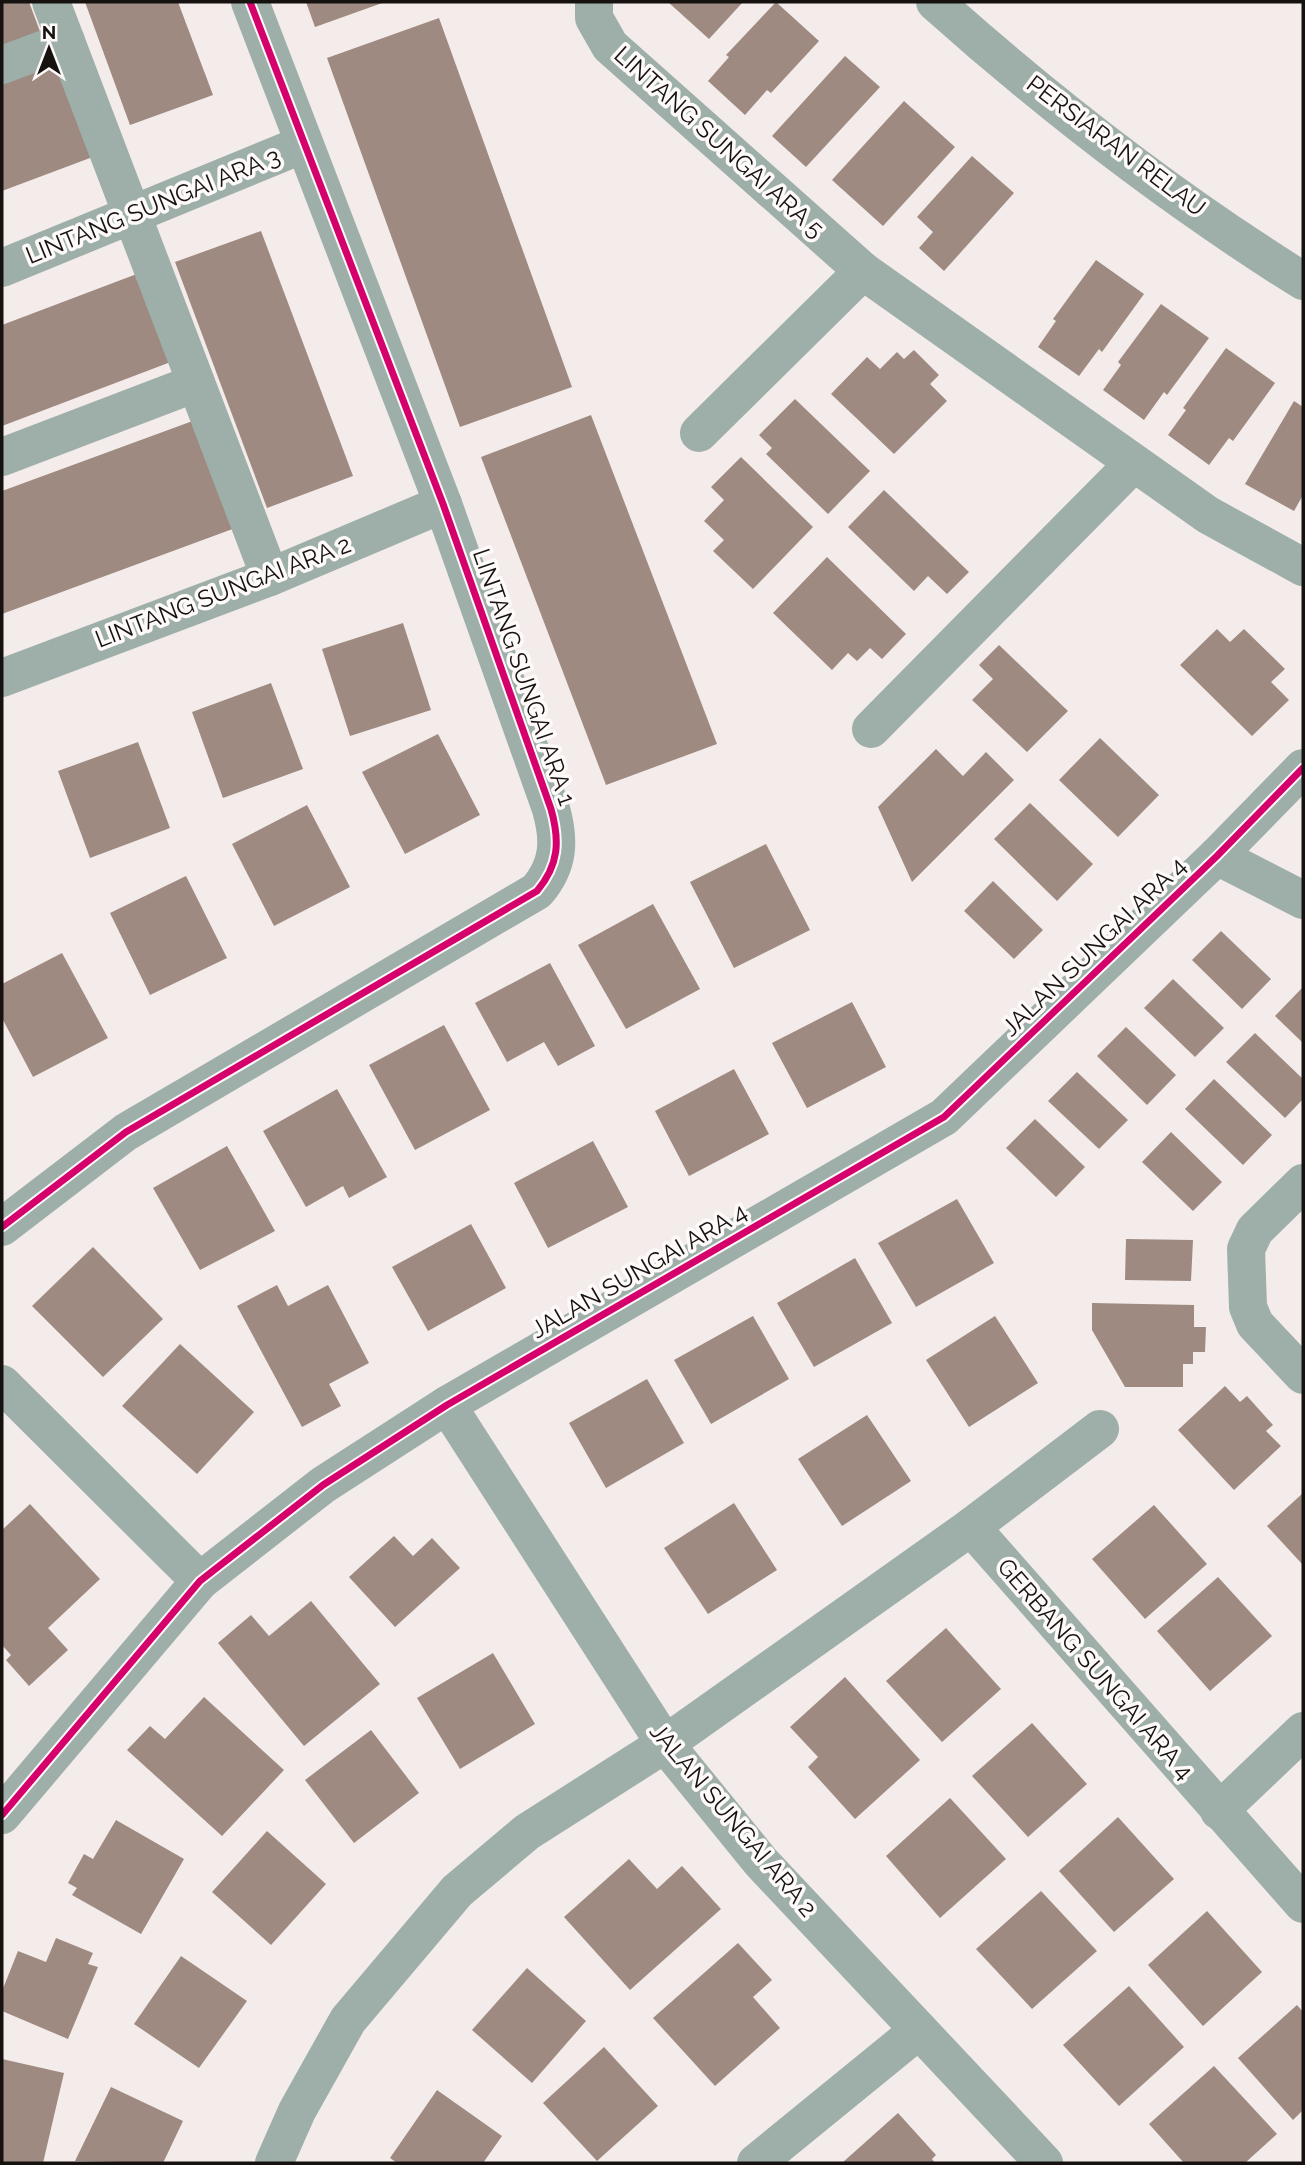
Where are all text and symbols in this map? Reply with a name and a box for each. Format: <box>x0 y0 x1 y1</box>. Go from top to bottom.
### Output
north arrow <box>14 14 84 84</box>
text: N <box>42 21 56 43</box>
street label: LINTANG SUNGAI ARA 5 <box>609 40 830 243</box>
street label: PERSIARAN RELAU <box>1021 69 1211 222</box>
street label: LINTANG SUNGAI ARA 3 <box>21 141 284 270</box>
street label: LINTANG SUNGAI ARA 2 <box>91 529 355 654</box>
street label: LINTANG SUNGAI ARA 1 <box>467 545 582 809</box>
street label: JALAN SUNGAI ARA 4 <box>996 851 1192 1042</box>
street label: JALAN SUNGAI ARA 4 <box>526 1197 752 1344</box>
street label: GERBANG SUNGAI ARA 4 <box>991 1552 1199 1785</box>
street label: JALAN SUNGAI ARA 2 <box>644 1717 823 1923</box>

